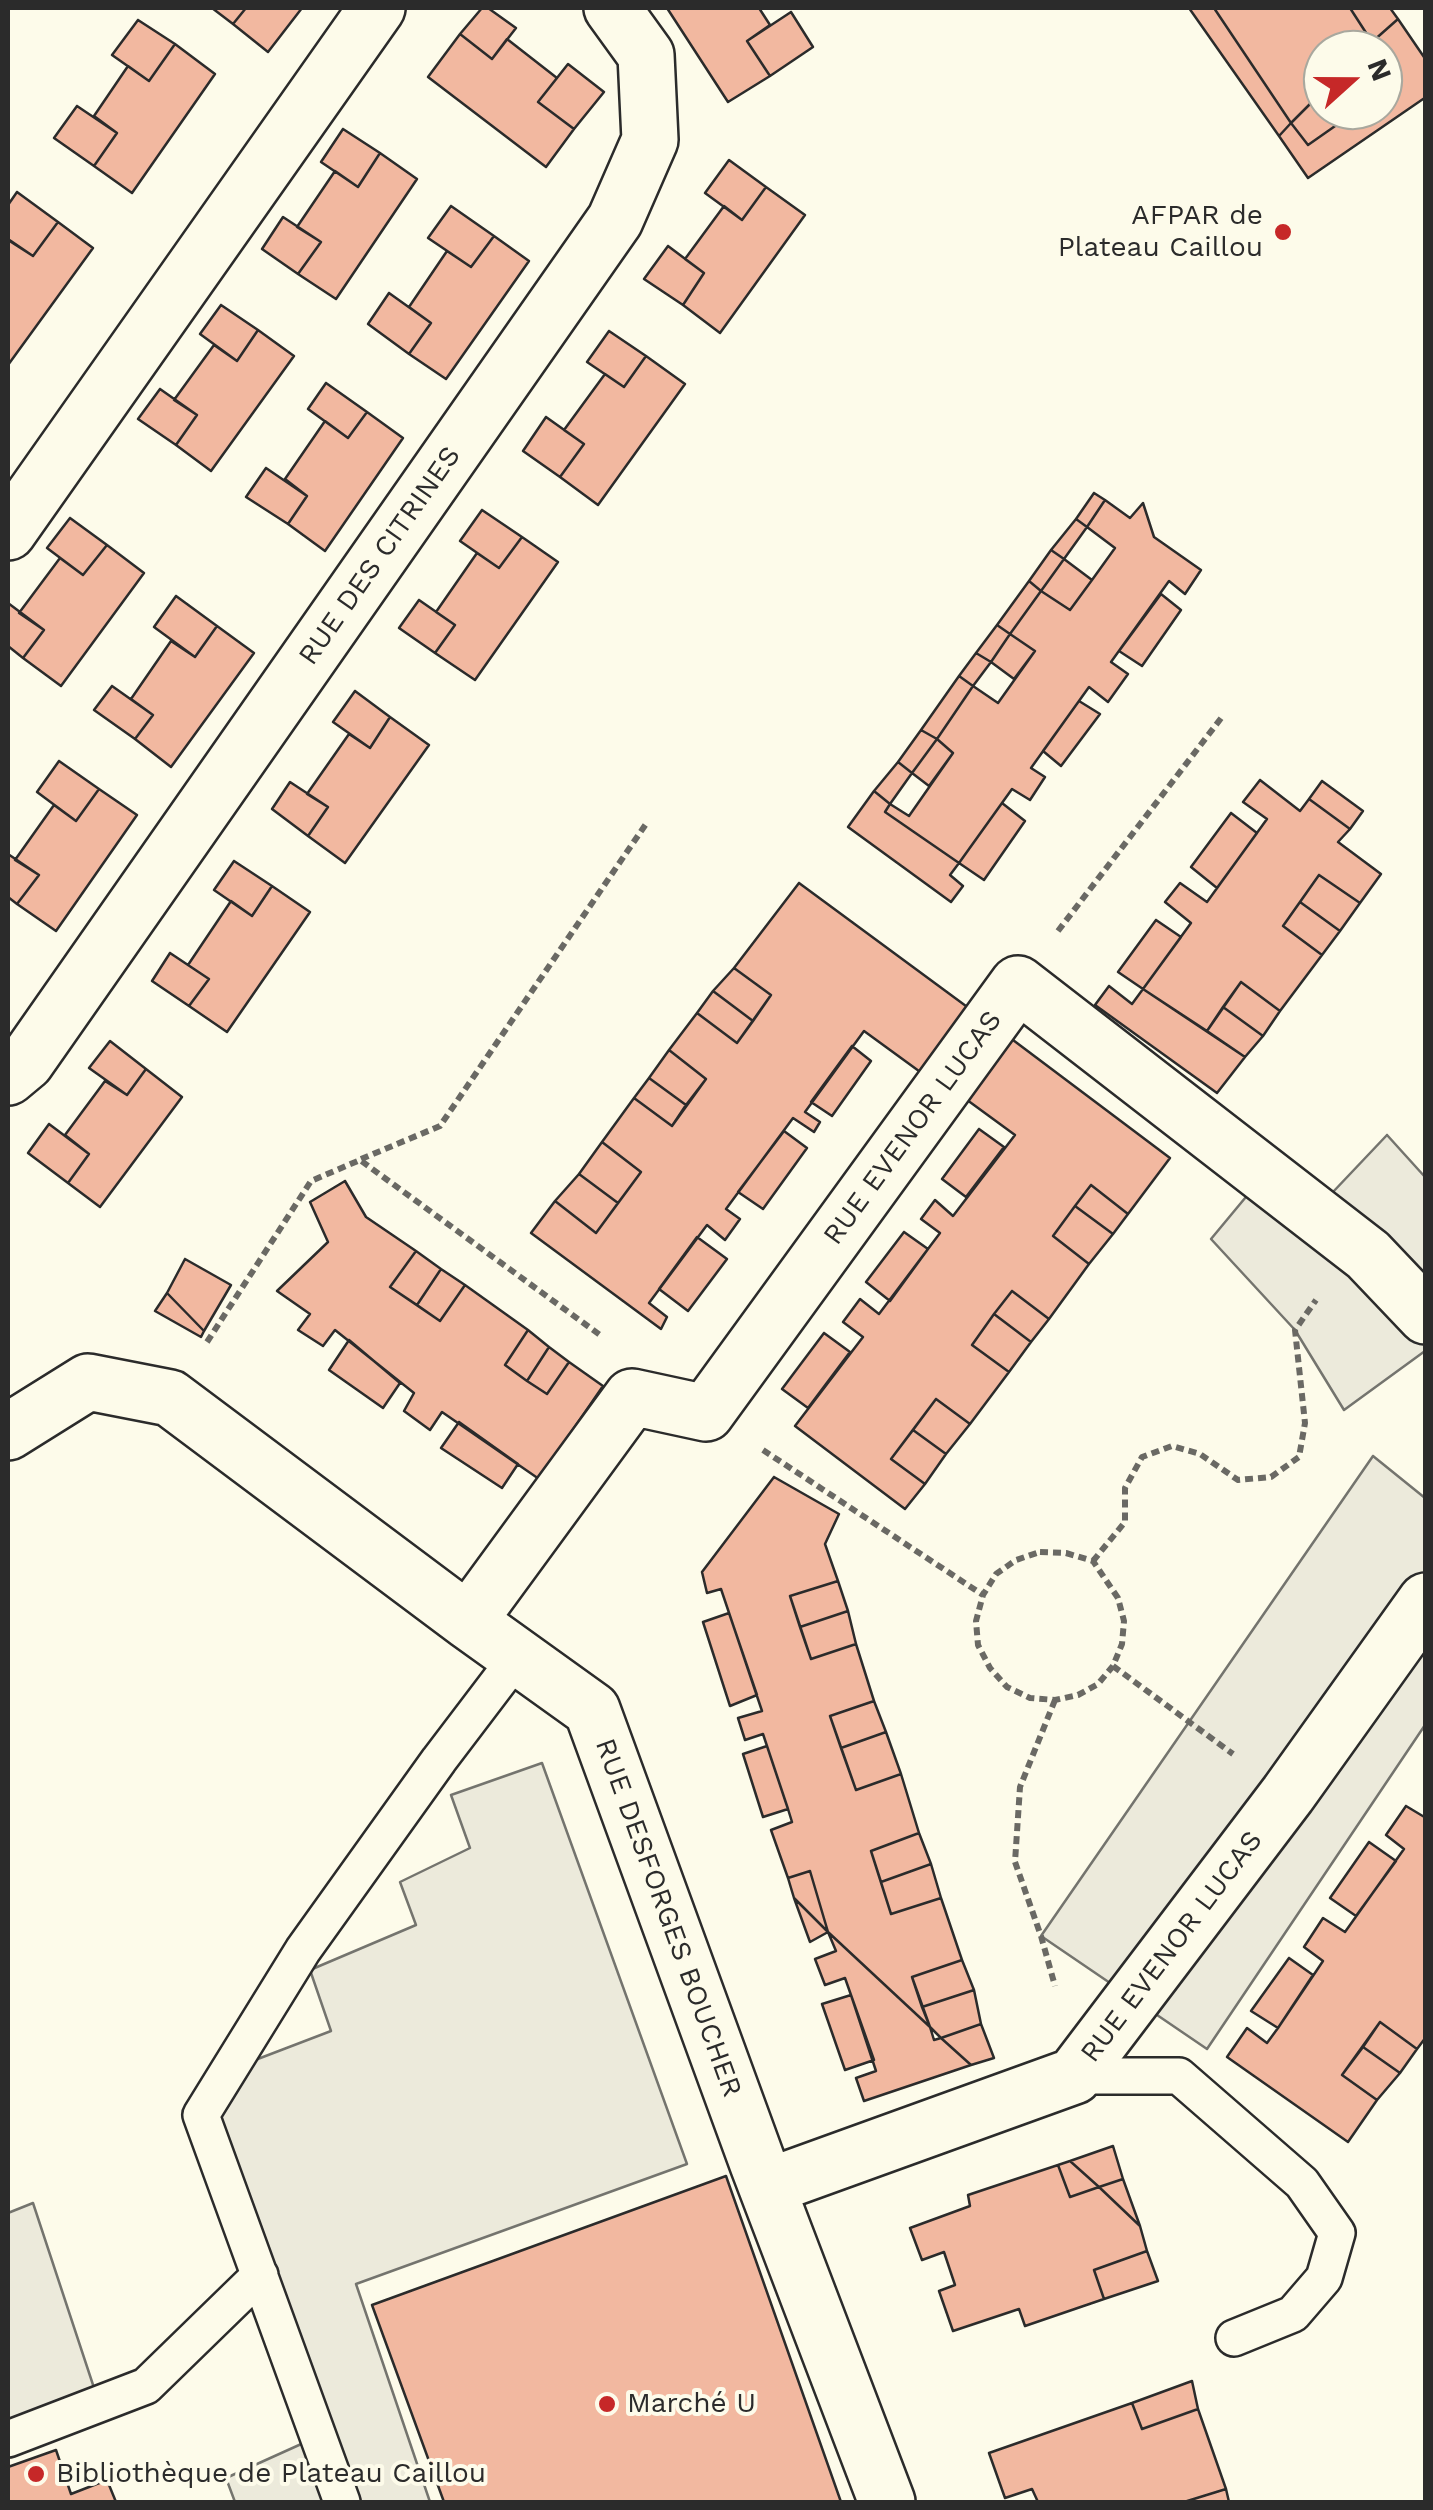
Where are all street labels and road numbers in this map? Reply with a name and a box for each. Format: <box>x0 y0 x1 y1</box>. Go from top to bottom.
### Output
street label: RUE DES CITRINES <box>292 440 468 672</box>
street label: RUE EVENOR LUCAS <box>817 1004 1009 1252</box>
street label: RUE DESFORGES BOUCHER <box>587 1734 749 2102</box>
street label: RUE EVENOR LUCAS <box>1074 1825 1270 2069</box>

